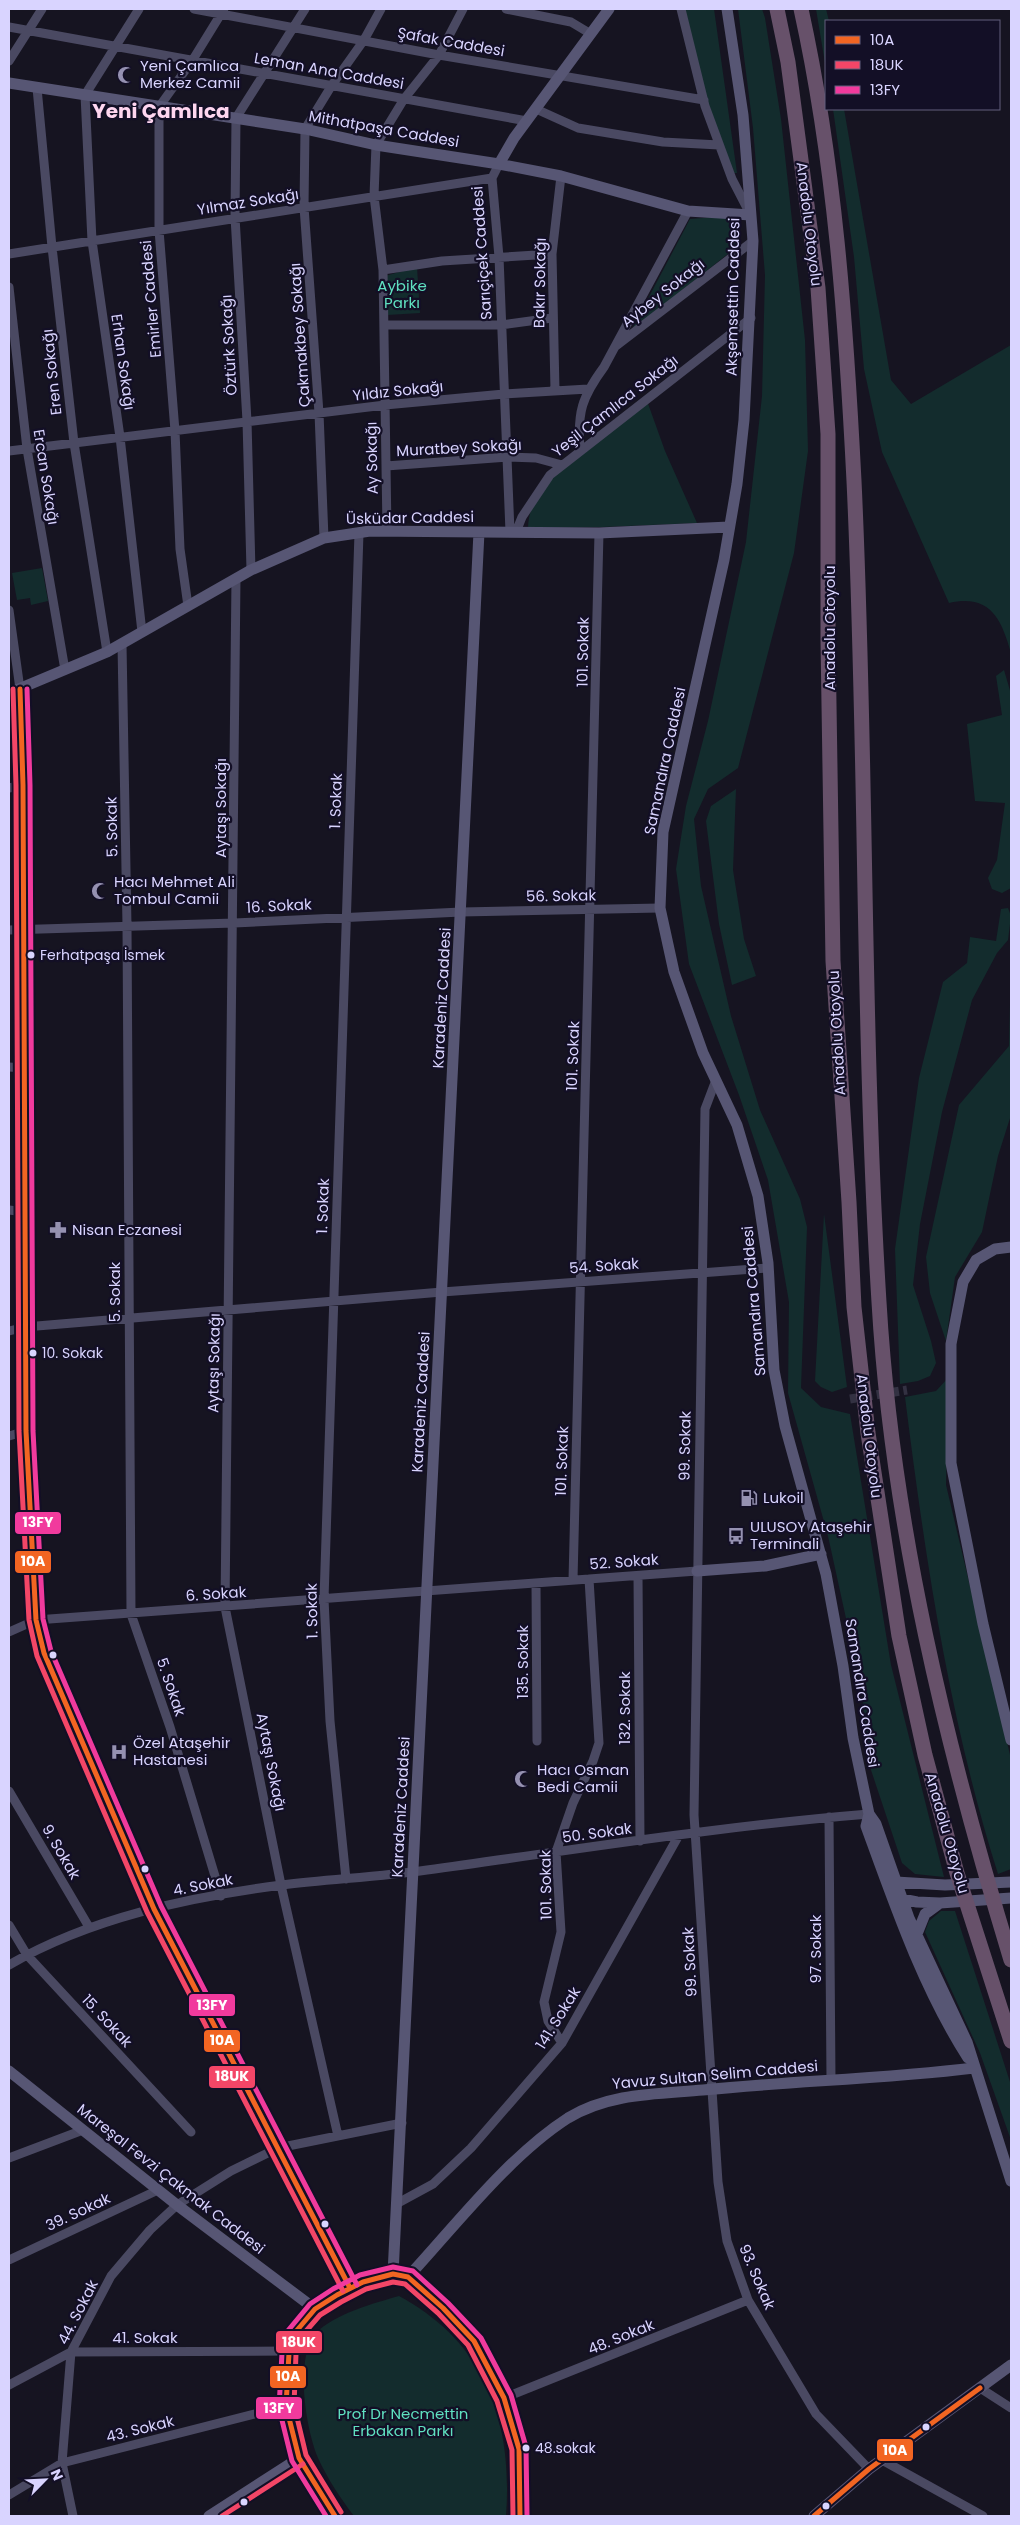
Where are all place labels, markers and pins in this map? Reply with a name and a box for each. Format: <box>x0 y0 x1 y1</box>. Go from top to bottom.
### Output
place label: Yeni Çamlıca Merkez Camii <box>140 55 240 93</box>
mosque icon: Yeni Çamlıca Merkez Camii <box>116 65 136 85</box>
place label: Hacı Mehmet Ali Tombul Camii <box>114 871 235 909</box>
mosque icon: Hacı Mehmet Ali Tombul Camii <box>90 881 110 901</box>
place label: Ferhatpaşa İsmek <box>40 945 166 965</box>
marker: Ferhatpaşa İsmek <box>26 950 36 960</box>
place label: Nisan Eczanesi <box>72 1219 182 1240</box>
pharmacy icon: Nisan Eczanesi <box>48 1220 68 1240</box>
place label: 10. Sokak <box>42 1343 104 1363</box>
marker: 10. Sokak <box>28 1348 38 1358</box>
place label: Lukoil <box>763 1487 804 1508</box>
fuel station icon: Lukoil <box>739 1488 759 1508</box>
place label: ULUSOY Ataşehir Terminali <box>750 1516 872 1554</box>
bus stop icon: ULUSOY Ataşehir Terminali <box>726 1526 746 1546</box>
unlabelled marker <box>48 1650 58 1660</box>
place label: Özel Ataşehir Hastanesi <box>133 1732 231 1770</box>
hospital icon: Özel Ataşehir Hastanesi <box>109 1742 129 1762</box>
place label: Hacı Osman Bedi Camii <box>537 1759 629 1797</box>
mosque icon: Hacı Osman Bedi Camii <box>513 1769 533 1789</box>
unlabelled marker <box>140 1864 150 1874</box>
unlabelled marker <box>320 2219 330 2229</box>
unlabelled marker <box>921 2422 931 2432</box>
place label: 48.sokak <box>535 2438 597 2458</box>
marker: 48.sokak <box>521 2443 531 2453</box>
unlabelled marker <box>239 2497 249 2507</box>
unlabelled marker <box>821 2501 831 2511</box>

